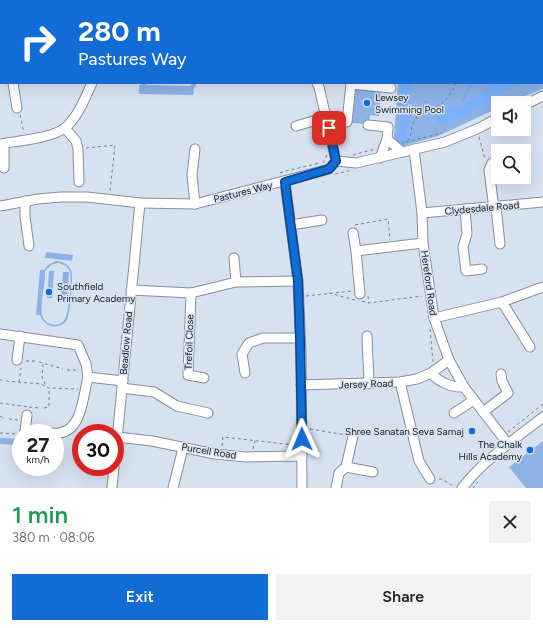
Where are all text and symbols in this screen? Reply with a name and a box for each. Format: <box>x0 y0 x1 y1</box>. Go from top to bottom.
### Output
text: 280 m <box>78 14 161 48</box>
icon: right <box>12 16 64 68</box>
text: Pastures Way <box>78 48 186 70</box>
place label: Lewsey Swimming Pool <box>375 91 444 116</box>
map controls <box>491 96 531 184</box>
button: sound <box>491 96 531 136</box>
marker: Lewsey Swimming Pool <box>362 98 372 108</box>
pin <box>312 111 346 145</box>
icon: arrive <box>318 117 340 139</box>
button: search <box>491 144 531 184</box>
street label: Pastures Way <box>212 178 275 206</box>
street label: Clydesdale Road <box>444 198 520 218</box>
street label: Hereford Road <box>418 249 440 317</box>
place label: Southfield Primary Academy <box>57 280 136 305</box>
marker: Southfield Primary Academy <box>44 287 54 297</box>
street label: Beadlow Road <box>117 311 135 375</box>
street label: Trefoil Close <box>182 313 196 370</box>
street label: Jersey Road <box>338 377 394 391</box>
position arrow <box>281 418 323 460</box>
speed limit sign: 30 <box>72 424 124 476</box>
place label: Shree Sanatan Seva Samaj <box>345 425 464 438</box>
marker: Shree Sanatan Seva Samaj <box>467 426 477 436</box>
text: 27 <box>27 433 49 457</box>
place label: The Chalk Hills Academy <box>458 438 523 463</box>
street label: Purcell Road <box>181 440 238 462</box>
marker: The Chalk Hills Academy <box>525 445 535 455</box>
text: km/h <box>27 453 49 466</box>
text: 1 min <box>12 500 68 529</box>
button: close <box>489 501 531 543</box>
text: 380 m · 08:06 <box>12 530 95 545</box>
button: Exit <box>12 574 268 620</box>
button: Share <box>276 574 531 620</box>

